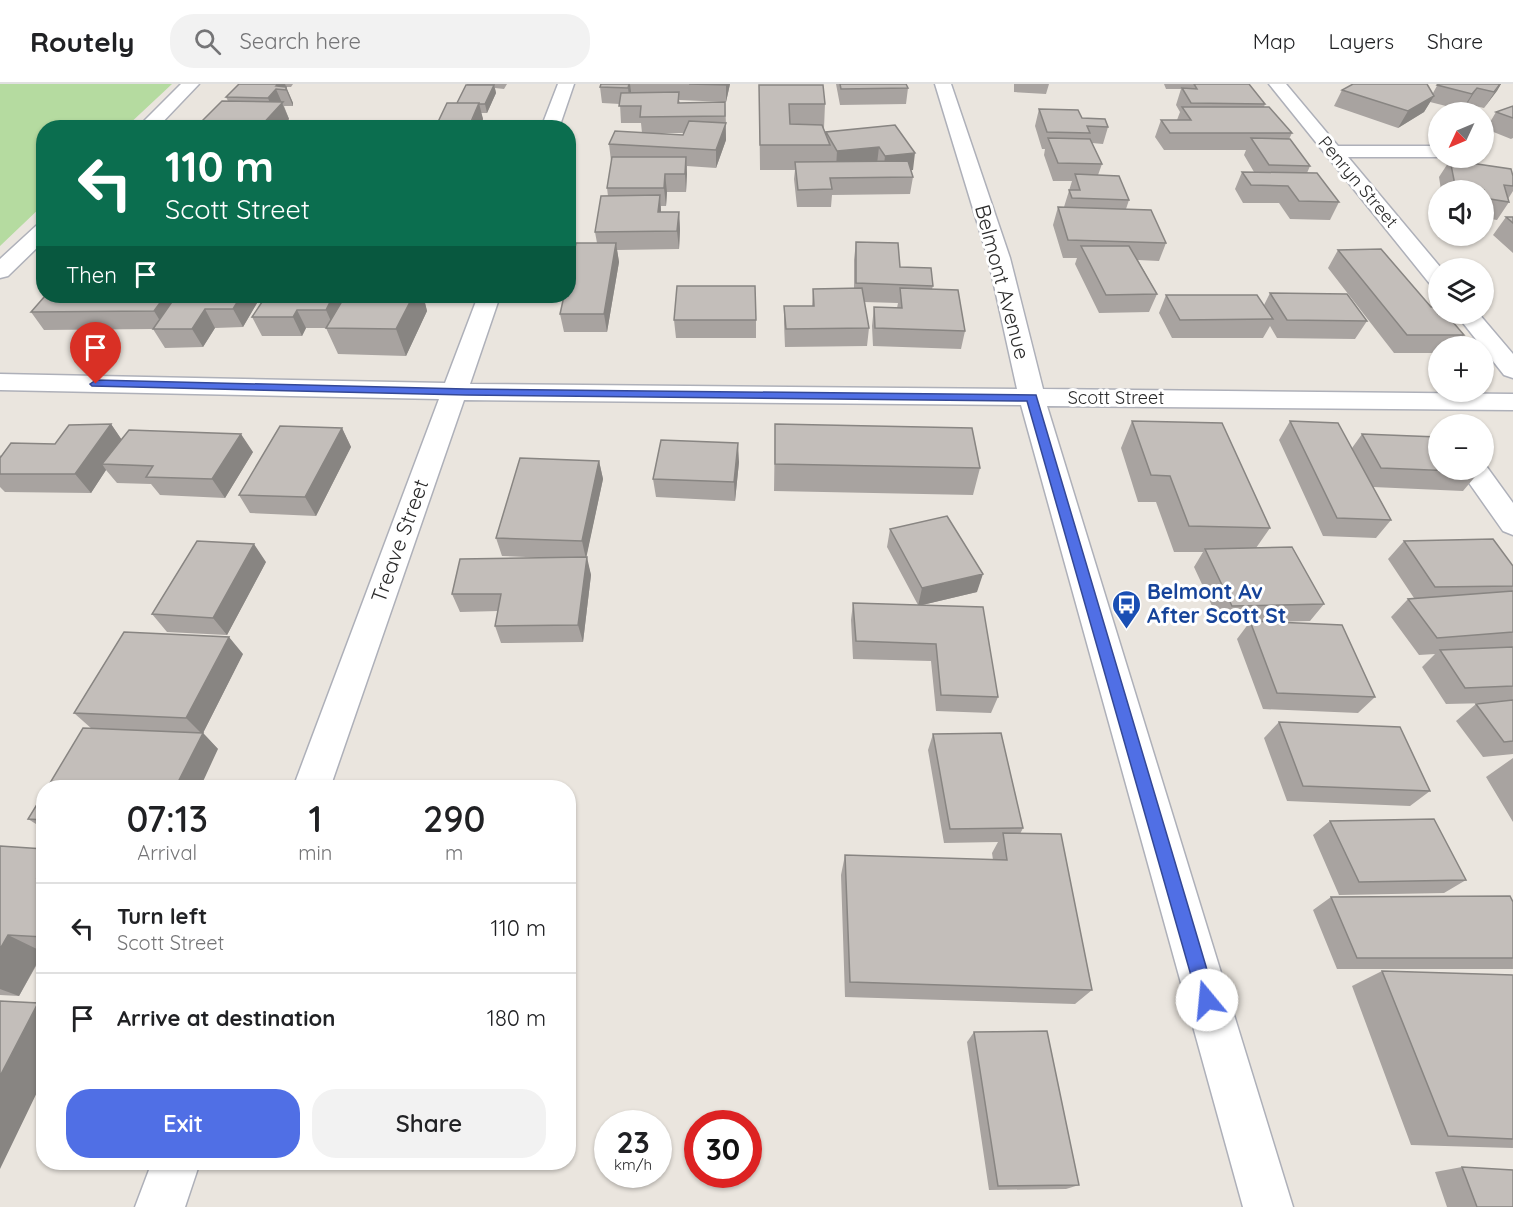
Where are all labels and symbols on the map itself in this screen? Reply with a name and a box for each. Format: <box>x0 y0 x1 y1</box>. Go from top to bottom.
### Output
north arrow <box>1428 102 1494 168</box>
street label: Penryn Street <box>1313 131 1403 232</box>
street label: Belmont Avenue <box>970 202 1036 362</box>
pin <box>70 322 121 384</box>
street label: Scott Street <box>1068 386 1164 409</box>
street label: Treave Street <box>365 475 433 606</box>
place label: Belmont Av After Scott St <box>1147 578 1286 628</box>
bus stop icon: Belmont Av After Scott St <box>1110 588 1142 630</box>
position arrow <box>1175 968 1239 1032</box>
speed limit sign: 30 <box>684 1110 762 1188</box>

